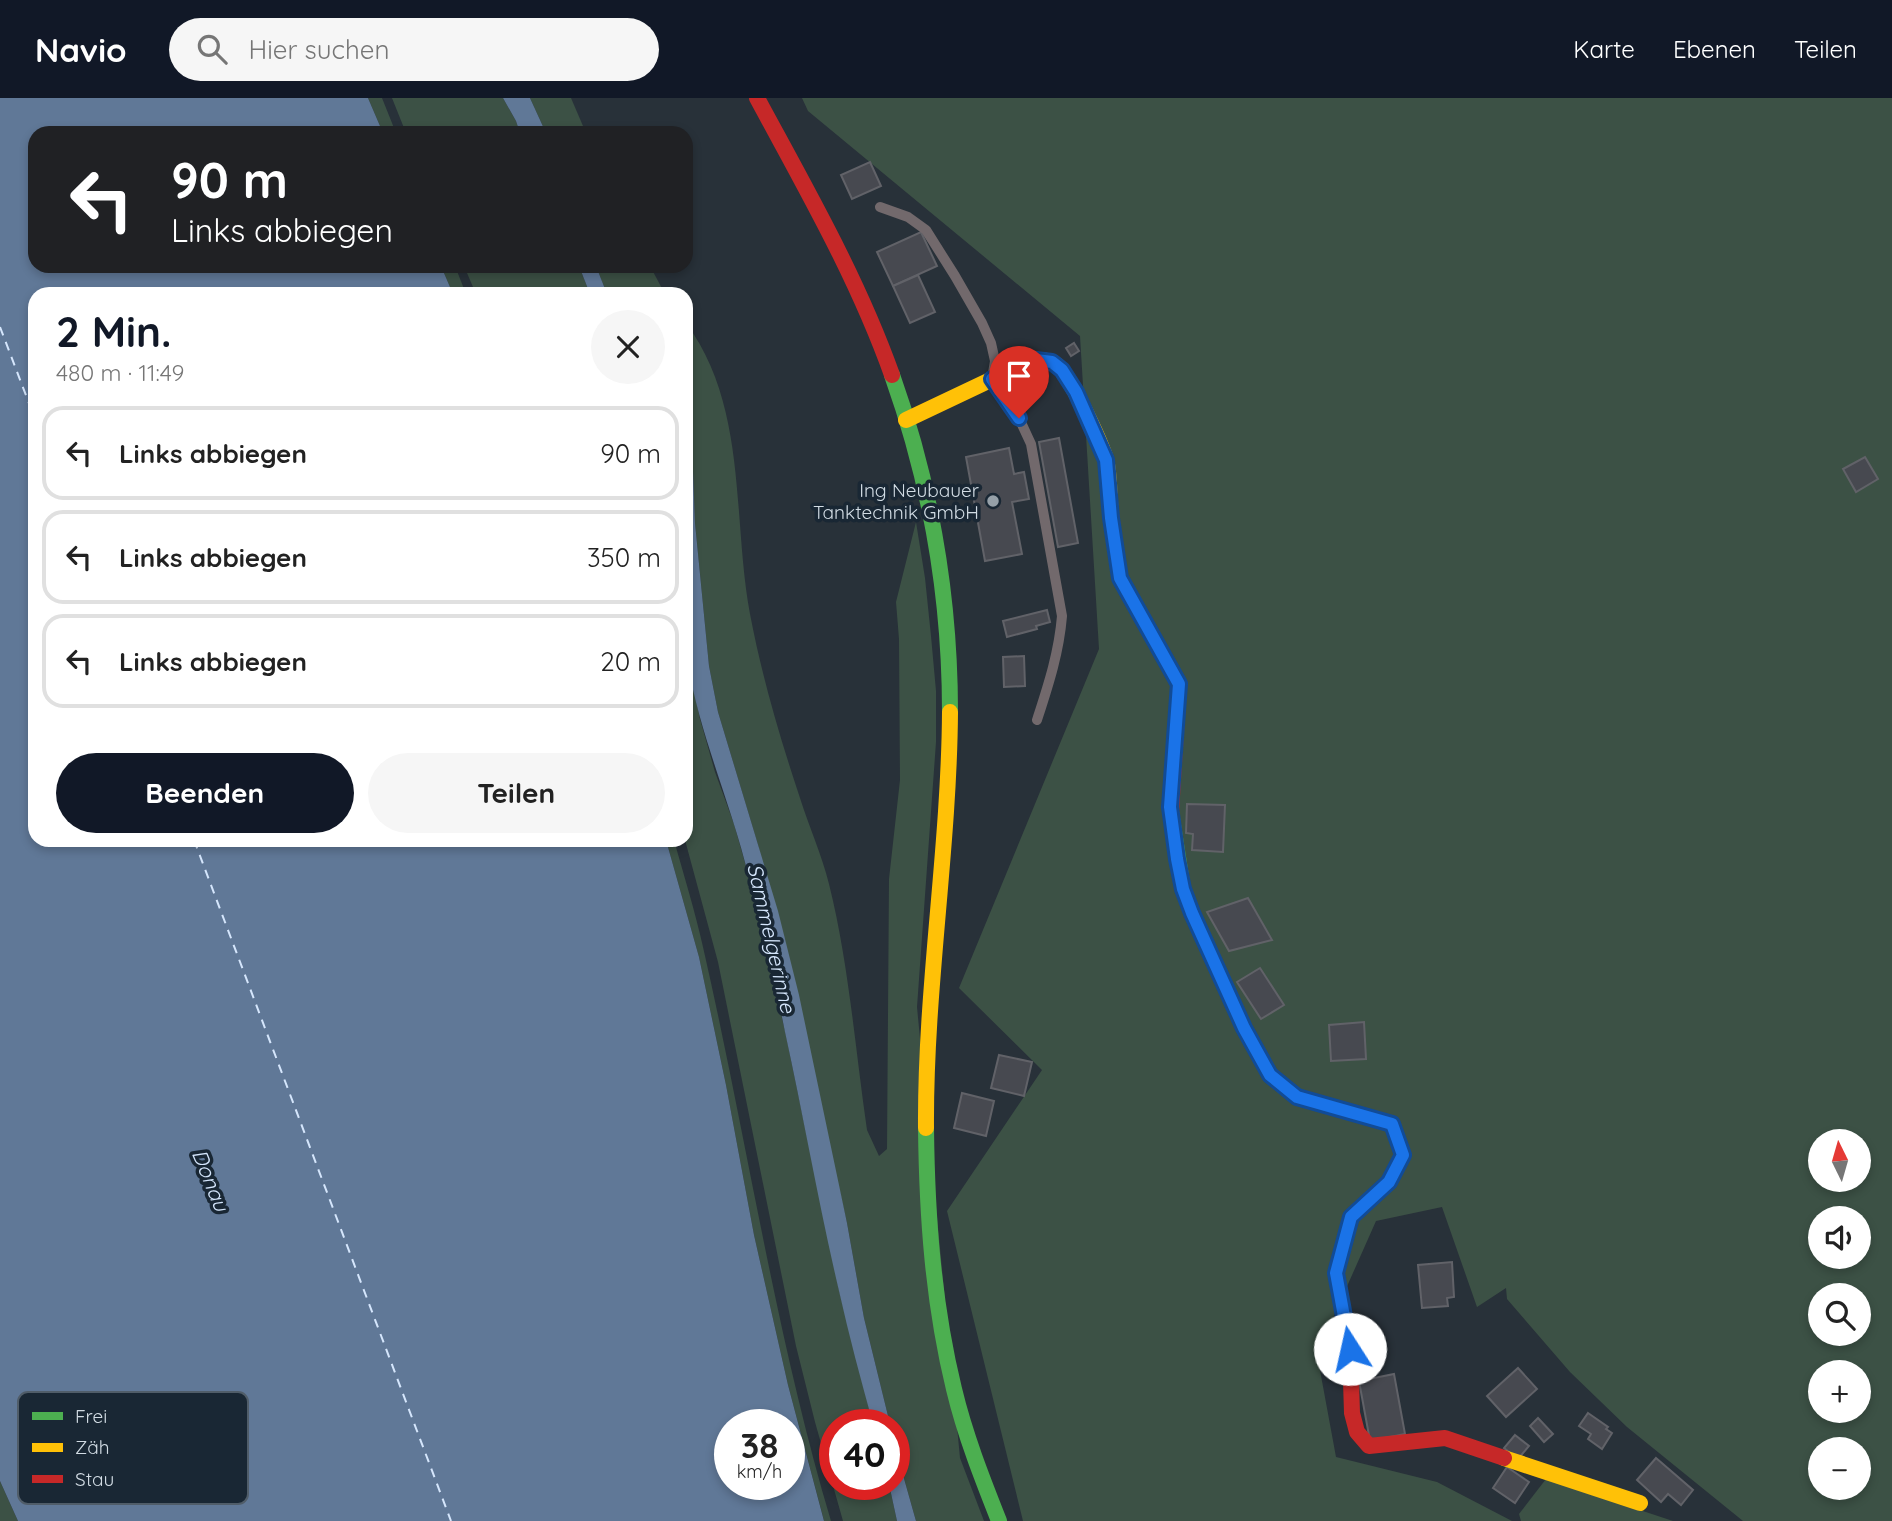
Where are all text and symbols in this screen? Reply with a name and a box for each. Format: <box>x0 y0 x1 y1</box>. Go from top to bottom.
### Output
search box <box>169 18 659 81</box>
text: Navio <box>35 29 127 70</box>
icon: search <box>193 30 231 68</box>
text: Hier suchen <box>249 33 390 66</box>
text: Karte <box>1573 34 1635 64</box>
text: Ebenen <box>1673 34 1756 64</box>
text: Teilen <box>1794 34 1857 64</box>
text: 90 m <box>171 149 288 210</box>
icon: left <box>56 154 147 245</box>
text: Links abbiegen <box>171 210 393 250</box>
text: 2 Min. <box>56 305 171 358</box>
button: close <box>591 310 665 384</box>
pin <box>989 346 1049 418</box>
icon: arrive <box>1000 357 1038 395</box>
text: 480 m · 11:49 <box>56 358 184 387</box>
icon: left <box>60 434 98 472</box>
text: Links abbiegen <box>119 437 307 470</box>
text: 90 m <box>600 437 661 470</box>
place label: Ing Neubauer Tanktechnik GmbH <box>813 478 980 524</box>
marker: Ing Neubauer Tanktechnik GmbH <box>985 493 1001 509</box>
icon: left <box>60 538 98 576</box>
text: Links abbiegen <box>119 541 307 574</box>
text: 350 m <box>587 541 661 574</box>
icon: left <box>60 642 98 680</box>
text: Links abbiegen <box>119 645 307 678</box>
text: 20 m <box>600 645 661 678</box>
button: Beenden <box>56 753 354 833</box>
button: Teilen <box>368 753 665 833</box>
water label: Sammelgerinne <box>742 861 802 1016</box>
north arrow <box>1808 1129 1871 1192</box>
map controls <box>1808 1129 1871 1500</box>
water label: Donau <box>187 1145 236 1216</box>
button: sound <box>1808 1206 1871 1269</box>
button: search <box>1808 1283 1871 1346</box>
position arrow <box>1313 1312 1387 1386</box>
button: + <box>1808 1360 1871 1423</box>
legend <box>18 1392 248 1504</box>
text: Frei <box>75 1404 107 1428</box>
speed limit sign: 40 <box>819 1409 910 1500</box>
text: 38 <box>741 1423 778 1467</box>
text: Zäh <box>75 1435 110 1459</box>
button: − <box>1808 1437 1871 1500</box>
text: km/h <box>737 1460 782 1483</box>
text: Stau <box>75 1467 114 1491</box>

